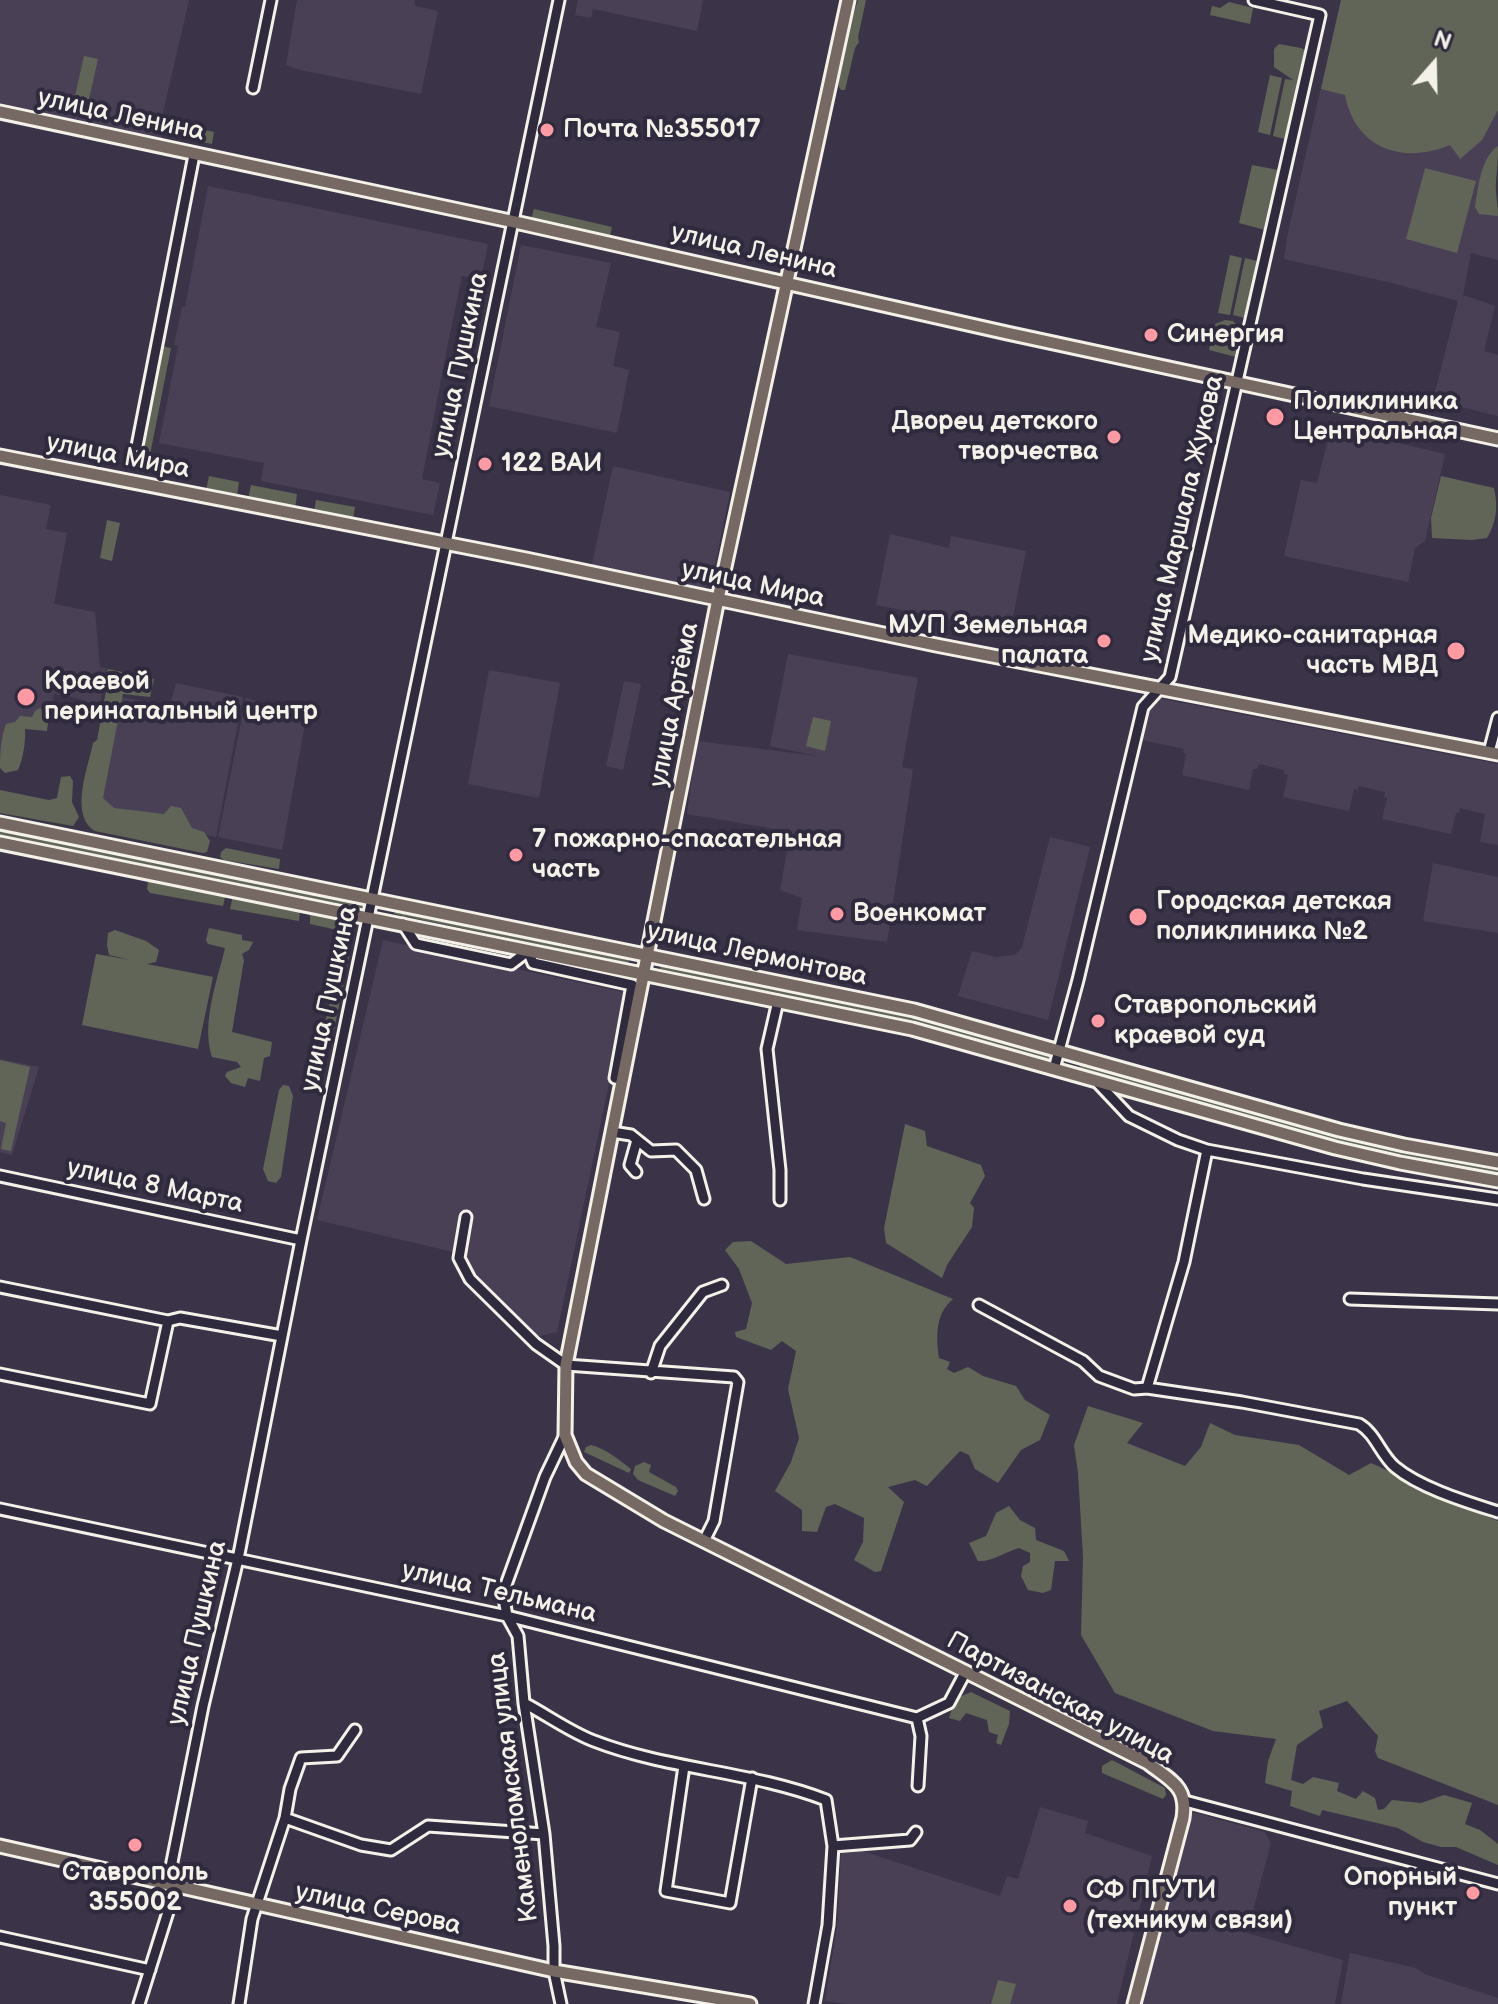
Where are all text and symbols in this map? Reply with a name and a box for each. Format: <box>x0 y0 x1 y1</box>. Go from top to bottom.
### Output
north arrow <box>1394 24 1474 104</box>
text: N <box>1430 25 1455 56</box>
street label: улица Ленина <box>35 83 207 149</box>
place label: Почта №355017 <box>563 114 761 146</box>
marker: Почта №355017 <box>538 121 556 139</box>
street label: улица Ленина <box>668 218 840 286</box>
street label: улица Пушкина <box>426 269 496 461</box>
place label: Синергия <box>1167 319 1285 351</box>
marker: Синергия <box>1142 326 1160 344</box>
street label: улица Маршала Жукова <box>1135 372 1231 666</box>
place label: Поликлиника Центральная <box>1293 386 1458 448</box>
place label: Дворец детского творчества <box>891 406 1098 468</box>
marker: Поликлиника Центральная <box>1264 406 1286 428</box>
street label: улица Мира <box>44 428 192 486</box>
marker: Дворец детского творчества <box>1105 428 1123 446</box>
place label: 122 ВАИ <box>501 448 602 480</box>
marker: 122 ВАИ <box>476 455 494 473</box>
street label: улица Мира <box>679 555 827 615</box>
place label: МУП Земельная палата <box>888 610 1088 672</box>
street label: улица Артёма <box>644 620 706 790</box>
place label: Медико-санитарная часть МВД <box>1187 620 1438 682</box>
marker: МУП Земельная палата <box>1095 632 1113 650</box>
marker: Медико-санитарная часть МВД <box>1445 640 1467 662</box>
place label: Краевой перинатальный центр <box>44 666 318 728</box>
marker: Краевой перинатальный центр <box>15 686 37 708</box>
place label: 7 пожарно-спасательная часть <box>532 824 842 886</box>
marker: 7 пожарно-спасательная часть <box>507 846 525 864</box>
place label: Городская детская поликлиника №2 <box>1156 886 1392 948</box>
place label: Военкомат <box>853 898 986 930</box>
street label: улица Пушкина <box>295 903 365 1095</box>
marker: Военкомат <box>828 905 846 923</box>
marker: Городская детская поликлиника №2 <box>1127 906 1149 928</box>
street label: улица Лермонтова <box>644 916 870 994</box>
place label: Ставропольский краевой суд <box>1114 990 1317 1052</box>
marker: Ставропольский краевой суд <box>1089 1012 1107 1030</box>
street label: улица 8 Марта <box>64 1153 246 1221</box>
street label: улица Пушкина <box>162 1537 234 1729</box>
street label: улица Тельмана <box>399 1555 599 1631</box>
street label: Партизанская улица <box>941 1626 1179 1772</box>
street label: Каменоломская улица <box>482 1650 546 1924</box>
marker: Ставрополь 355002 <box>126 1836 144 1854</box>
place label: Ставрополь 355002 <box>62 1857 208 1918</box>
place label: Опорный пункт <box>1344 1862 1457 1924</box>
place label: СФ ПГУТИ (техникум связи) <box>1086 1875 1293 1936</box>
street label: улица Серова <box>292 1877 464 1943</box>
marker: Опорный пункт <box>1464 1884 1482 1902</box>
marker: СФ ПГУТИ (техникум связи) <box>1061 1897 1079 1915</box>

